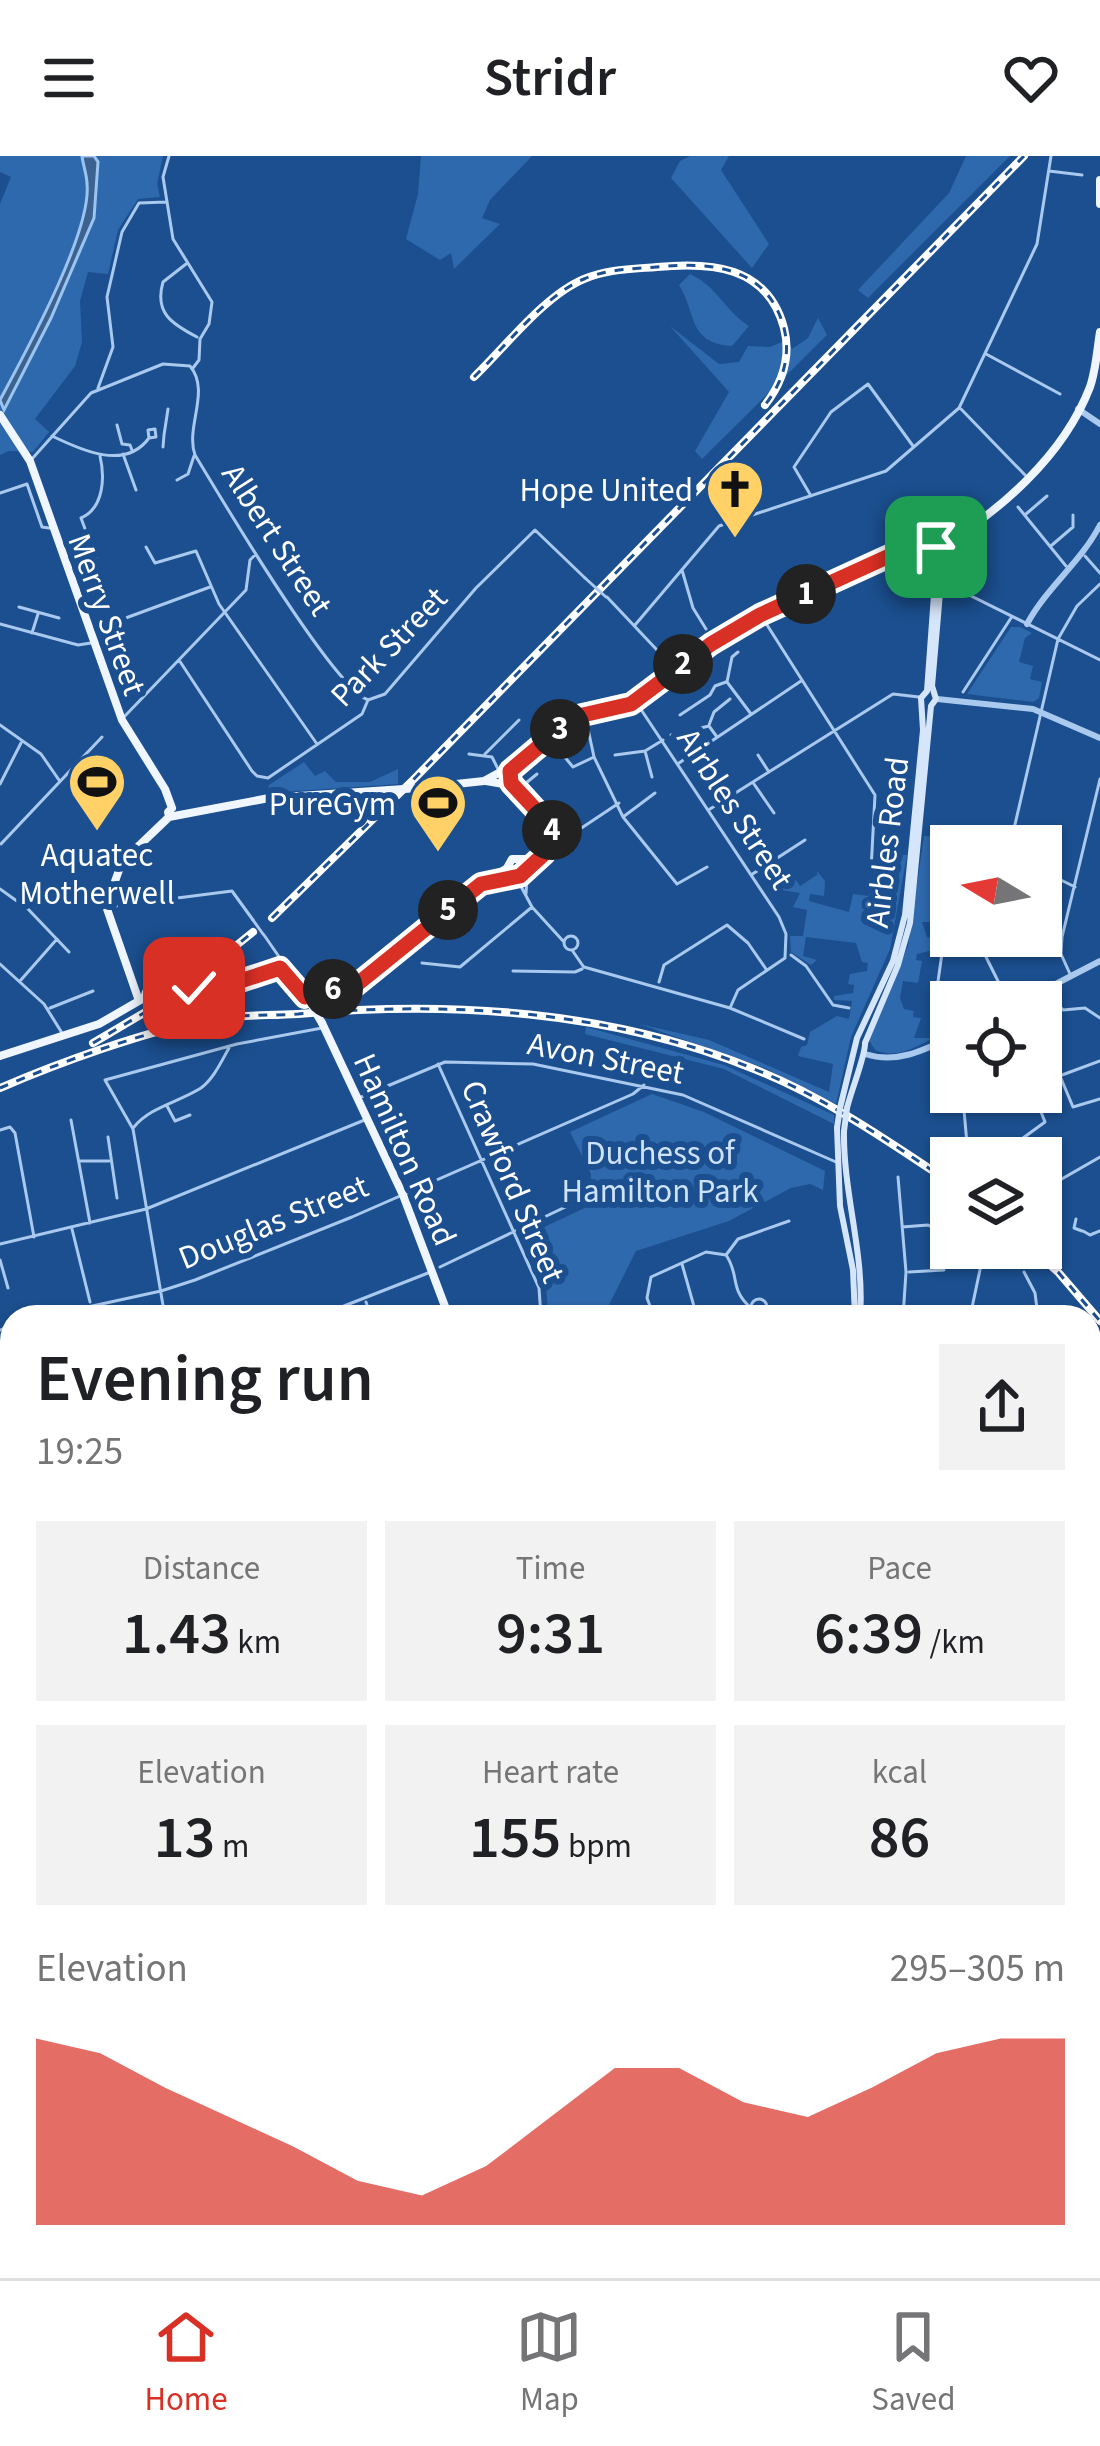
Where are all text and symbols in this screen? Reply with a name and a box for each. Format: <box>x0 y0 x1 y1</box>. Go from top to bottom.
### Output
text: Stridr <box>484 40 616 117</box>
icon: menu <box>36 45 102 111</box>
icon: heart <box>998 45 1064 111</box>
street label: Albert Street <box>210 455 344 625</box>
church icon: Hope United <box>704 458 766 540</box>
place label: Hope United <box>519 467 693 514</box>
pin <box>885 496 987 598</box>
icon: arrive <box>903 514 969 580</box>
street label: Merry Street <box>56 527 158 702</box>
pin: 1 <box>776 564 836 624</box>
text: 1 <box>797 570 815 617</box>
street label: Park Street <box>320 576 458 718</box>
pin: 2 <box>653 634 713 694</box>
text: 2 <box>674 640 692 687</box>
pin: 3 <box>530 699 590 759</box>
text: 3 <box>551 705 569 752</box>
street label: Airbles Street <box>665 719 804 899</box>
sports icon: Aquatec Motherwell <box>66 751 128 833</box>
street label: Airbles Road <box>854 754 921 930</box>
sports icon: PureGym <box>407 772 469 854</box>
place label: PureGym <box>269 781 396 828</box>
pin: 4 <box>522 800 582 860</box>
text: 4 <box>543 806 561 853</box>
north arrow <box>930 825 1062 957</box>
map controls <box>930 825 1062 1269</box>
place label: Aquatec Motherwell <box>19 832 175 917</box>
pin: 5 <box>418 880 478 940</box>
text: 5 <box>439 886 457 933</box>
pin <box>143 937 245 1039</box>
icon: check <box>161 955 227 1021</box>
pin: 6 <box>303 959 363 1019</box>
text: 6 <box>324 965 342 1012</box>
button: locate <box>930 981 1062 1113</box>
street label: Avon Street <box>524 1020 688 1097</box>
street label: Hamilton Road <box>341 1046 468 1253</box>
street label: Crawford Street <box>449 1073 576 1290</box>
park label: Duchess of Hamilton Park <box>562 1130 759 1215</box>
button: layers <box>930 1137 1062 1269</box>
street label: Douglas Street <box>172 1163 376 1282</box>
text: Evening run <box>36 1332 374 1426</box>
button: share <box>939 1344 1065 1470</box>
text: 19:25 <box>36 1424 123 1480</box>
text: Distance <box>143 1545 260 1592</box>
text: Time <box>516 1545 585 1592</box>
text: Pace <box>867 1545 932 1592</box>
text: 1.43 <box>122 1592 231 1677</box>
text: 9:31 <box>496 1592 605 1677</box>
text: 6:39 <box>814 1592 923 1677</box>
text: km <box>231 1619 281 1666</box>
text: /km <box>923 1619 985 1666</box>
text: Elevation <box>137 1749 266 1796</box>
text: Heart rate <box>482 1749 619 1796</box>
text: kcal <box>872 1749 927 1796</box>
text: 13 <box>154 1796 215 1881</box>
text: 155 <box>469 1796 561 1881</box>
text: 86 <box>869 1796 930 1881</box>
text: m <box>215 1823 249 1870</box>
text: bpm <box>561 1823 632 1870</box>
text: Elevation <box>36 1941 188 1997</box>
text: 295–305 m <box>890 1941 1065 1997</box>
tab: Home <box>144 2304 228 2423</box>
tab: Map <box>516 2304 582 2423</box>
tab: Saved <box>871 2304 956 2423</box>

